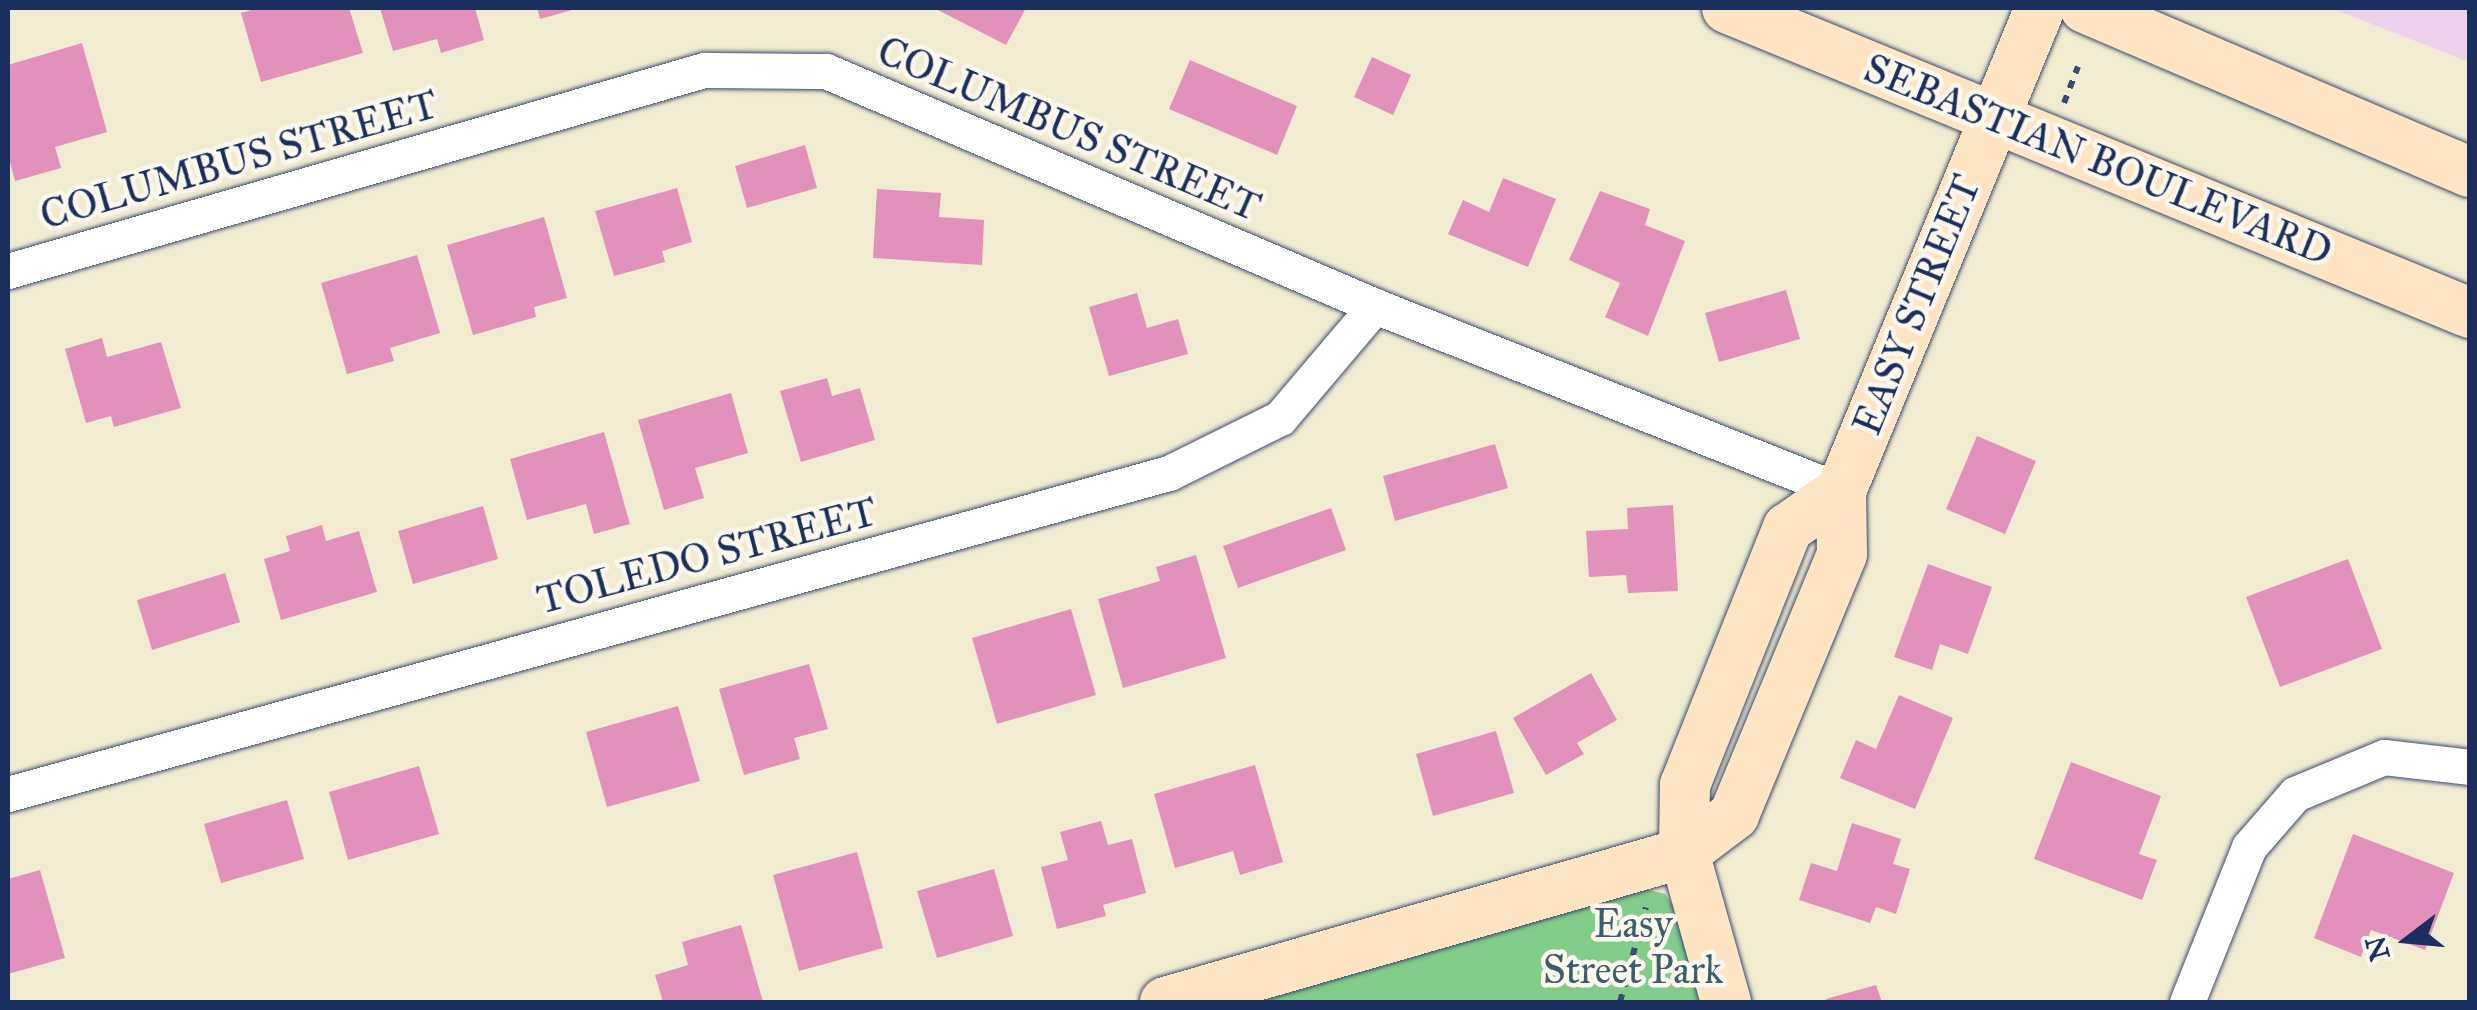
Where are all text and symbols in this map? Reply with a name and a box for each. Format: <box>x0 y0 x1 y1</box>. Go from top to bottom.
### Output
street label: COLUMBUS STREET <box>870 27 1268 231</box>
street label: SEBASTIAN BOULEVARD <box>1857 44 2339 276</box>
street label: COLUMBUS STREET <box>35 80 443 240</box>
street label: EASY STREET <box>1843 168 1991 442</box>
street label: TOLEDO STREET <box>532 488 882 624</box>
north arrow <box>2357 890 2457 990</box>
park label: Easy Street Park <box>1543 900 1723 994</box>
text: N <box>2358 932 2398 965</box>

